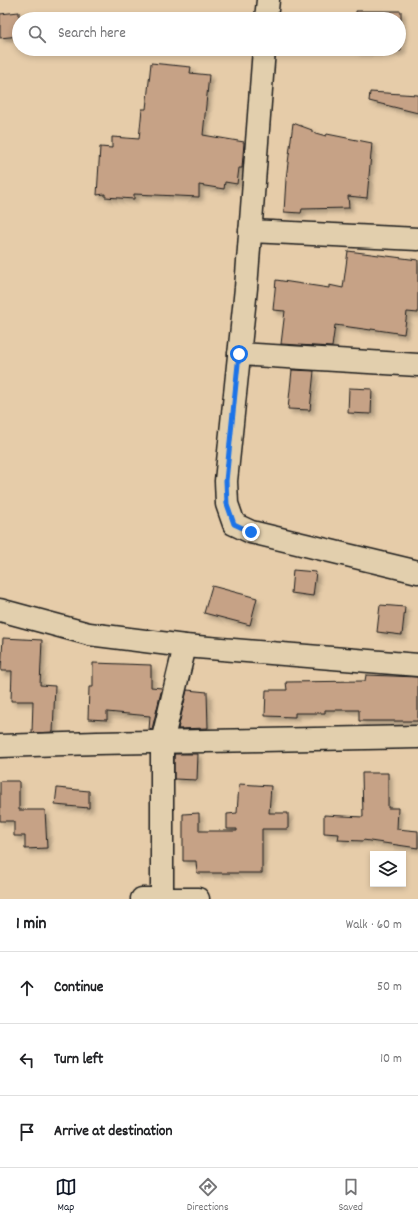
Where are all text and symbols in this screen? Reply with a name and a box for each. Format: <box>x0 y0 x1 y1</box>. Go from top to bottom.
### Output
search box <box>12 12 406 56</box>
icon: search <box>26 23 48 45</box>
text: Search here <box>58 23 126 45</box>
route start <box>230 345 248 363</box>
route end <box>242 523 260 541</box>
map controls <box>370 851 406 887</box>
button: layers <box>370 851 406 887</box>
text: 1 min <box>16 913 46 937</box>
text: Walk · 60 m <box>346 916 402 935</box>
icon: ahead <box>16 977 38 999</box>
text: Continue <box>54 977 103 999</box>
text: 50 m <box>377 978 402 997</box>
icon: left <box>16 1049 38 1071</box>
text: Turn left <box>54 1049 103 1071</box>
text: 10 m <box>380 1050 402 1069</box>
icon: arrive <box>16 1121 38 1143</box>
text: Arrive at destination <box>54 1121 172 1143</box>
tab: Map <box>55 1176 77 1216</box>
tab: Directions <box>187 1176 229 1216</box>
tab: Saved <box>338 1176 363 1216</box>

